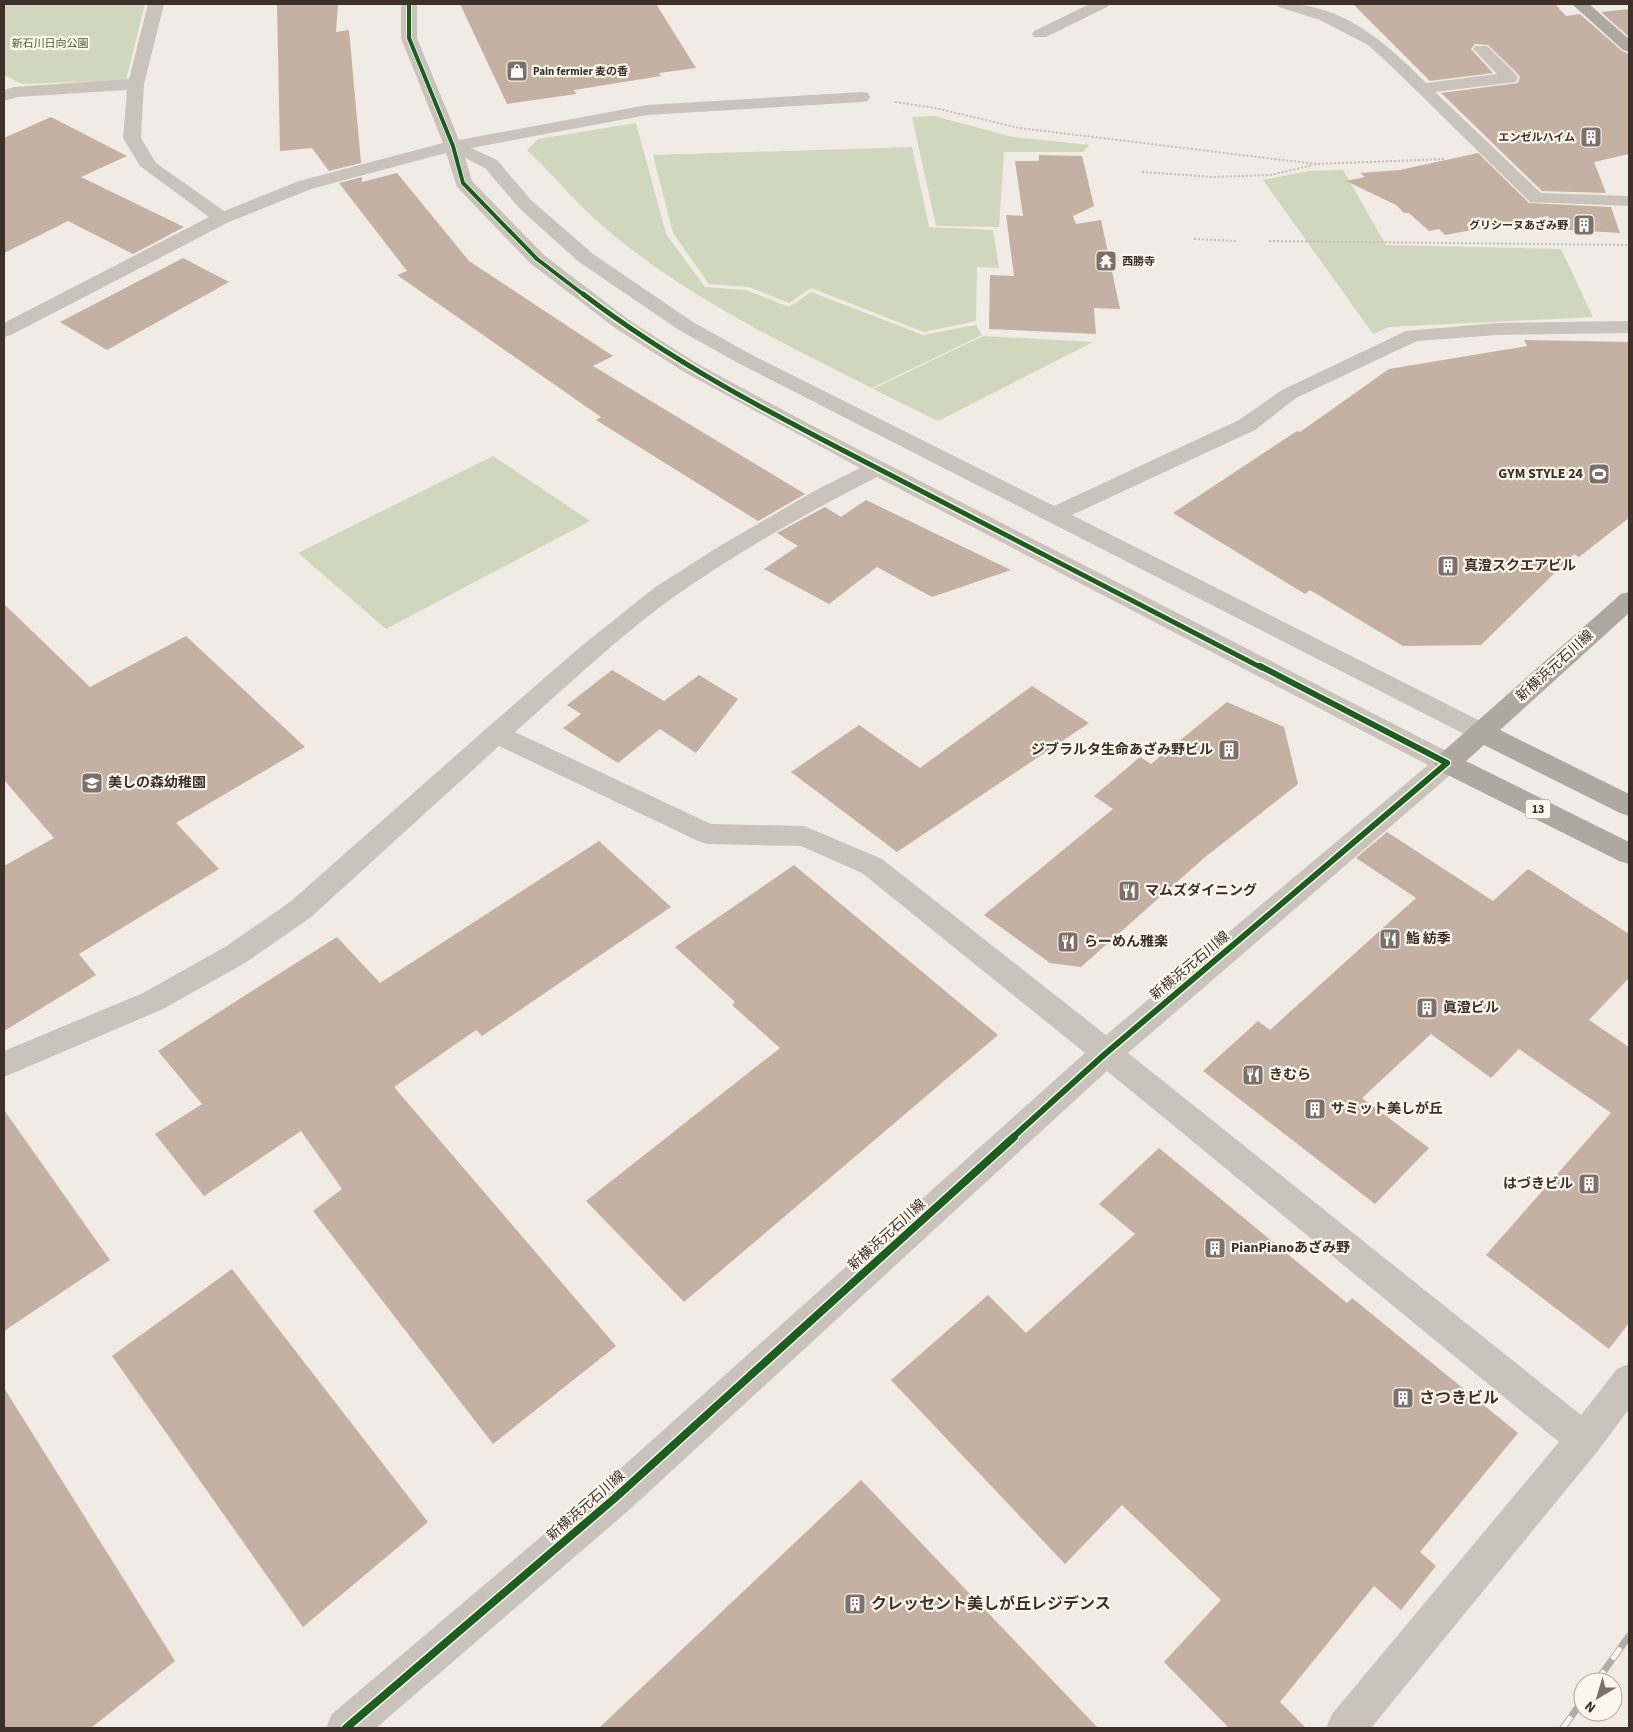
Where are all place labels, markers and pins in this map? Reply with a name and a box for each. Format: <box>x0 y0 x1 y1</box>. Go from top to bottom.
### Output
shop icon: Pain fermier 麦の香 <box>505 59 529 83</box>
place label: Pain fermier 麦の香 <box>533 64 628 79</box>
building icon: エンゼルハイム <box>1579 125 1603 149</box>
place label: エンゼルハイム <box>1498 130 1575 145</box>
building icon: グリシーヌあざみ野 <box>1572 213 1596 237</box>
place label: グリシーヌあざみ野 <box>1469 218 1569 233</box>
temple icon: 西勝寺 <box>1094 249 1118 273</box>
place label: 西勝寺 <box>1122 254 1155 269</box>
sports icon: GYM STYLE 24 <box>1587 462 1611 486</box>
place label: GYM STYLE 24 <box>1498 464 1584 484</box>
building icon: 真澄スクエアビル <box>1436 554 1460 578</box>
place label: 真澄スクエアビル <box>1464 556 1576 576</box>
building icon: ジブラルタ生命あざみ野ビル <box>1217 738 1241 762</box>
place label: ジブラルタ生命あざみ野ビル <box>1031 740 1213 760</box>
school or university icon: 美しの森幼稚園 <box>80 771 104 795</box>
place label: 美しの森幼稚園 <box>108 773 206 793</box>
restaurant icon: マムズダイニング <box>1117 879 1141 903</box>
place label: マムズダイニング <box>1145 881 1257 901</box>
restaurant icon: 鮨 紡季 <box>1378 927 1402 951</box>
place label: 鮨 紡季 <box>1406 929 1451 949</box>
restaurant icon: らーめん雅楽 <box>1056 930 1080 954</box>
place label: らーめん雅楽 <box>1084 932 1168 952</box>
building icon: 眞澄ビル <box>1415 996 1439 1020</box>
place label: 眞澄ビル <box>1443 998 1499 1018</box>
restaurant icon: きむら <box>1241 1063 1265 1087</box>
place label: きむら <box>1269 1065 1311 1085</box>
building icon: サミット美しが丘 <box>1303 1097 1327 1121</box>
place label: サミット美しが丘 <box>1331 1099 1443 1119</box>
building icon: はづきビル <box>1577 1172 1601 1196</box>
place label: はづきビル <box>1503 1174 1573 1194</box>
building icon: PianPianoあざみ野 <box>1203 1236 1227 1260</box>
place label: PianPianoあざみ野 <box>1231 1238 1350 1258</box>
building icon: さつきビル <box>1391 1386 1415 1410</box>
place label: さつきビル <box>1419 1387 1499 1409</box>
building icon: クレッセント美しが丘レジデンス <box>843 1592 867 1616</box>
place label: クレッセント美しが丘レジデンス <box>871 1593 1111 1615</box>

